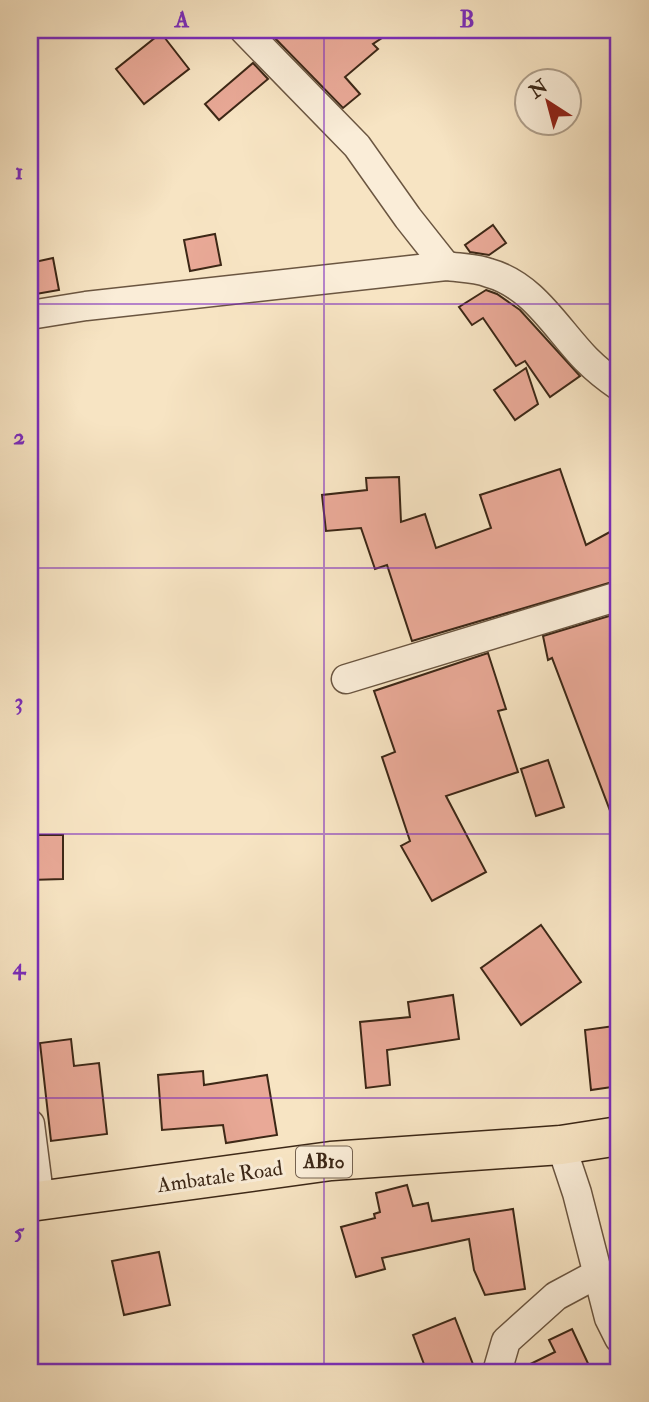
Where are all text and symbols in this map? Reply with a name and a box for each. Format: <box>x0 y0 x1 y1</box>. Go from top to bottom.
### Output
text: A <box>174 5 190 34</box>
text: B <box>459 5 475 34</box>
north arrow <box>512 66 582 136</box>
text: N <box>524 74 553 104</box>
text: 1 <box>15 157 23 186</box>
text: 2 <box>13 422 25 451</box>
text: 3 <box>15 687 23 716</box>
text: 4 <box>12 952 27 981</box>
road number: AB10 <box>296 1146 352 1178</box>
street label: Ambatale Road <box>155 1155 285 1199</box>
text: 5 <box>14 1217 25 1246</box>

